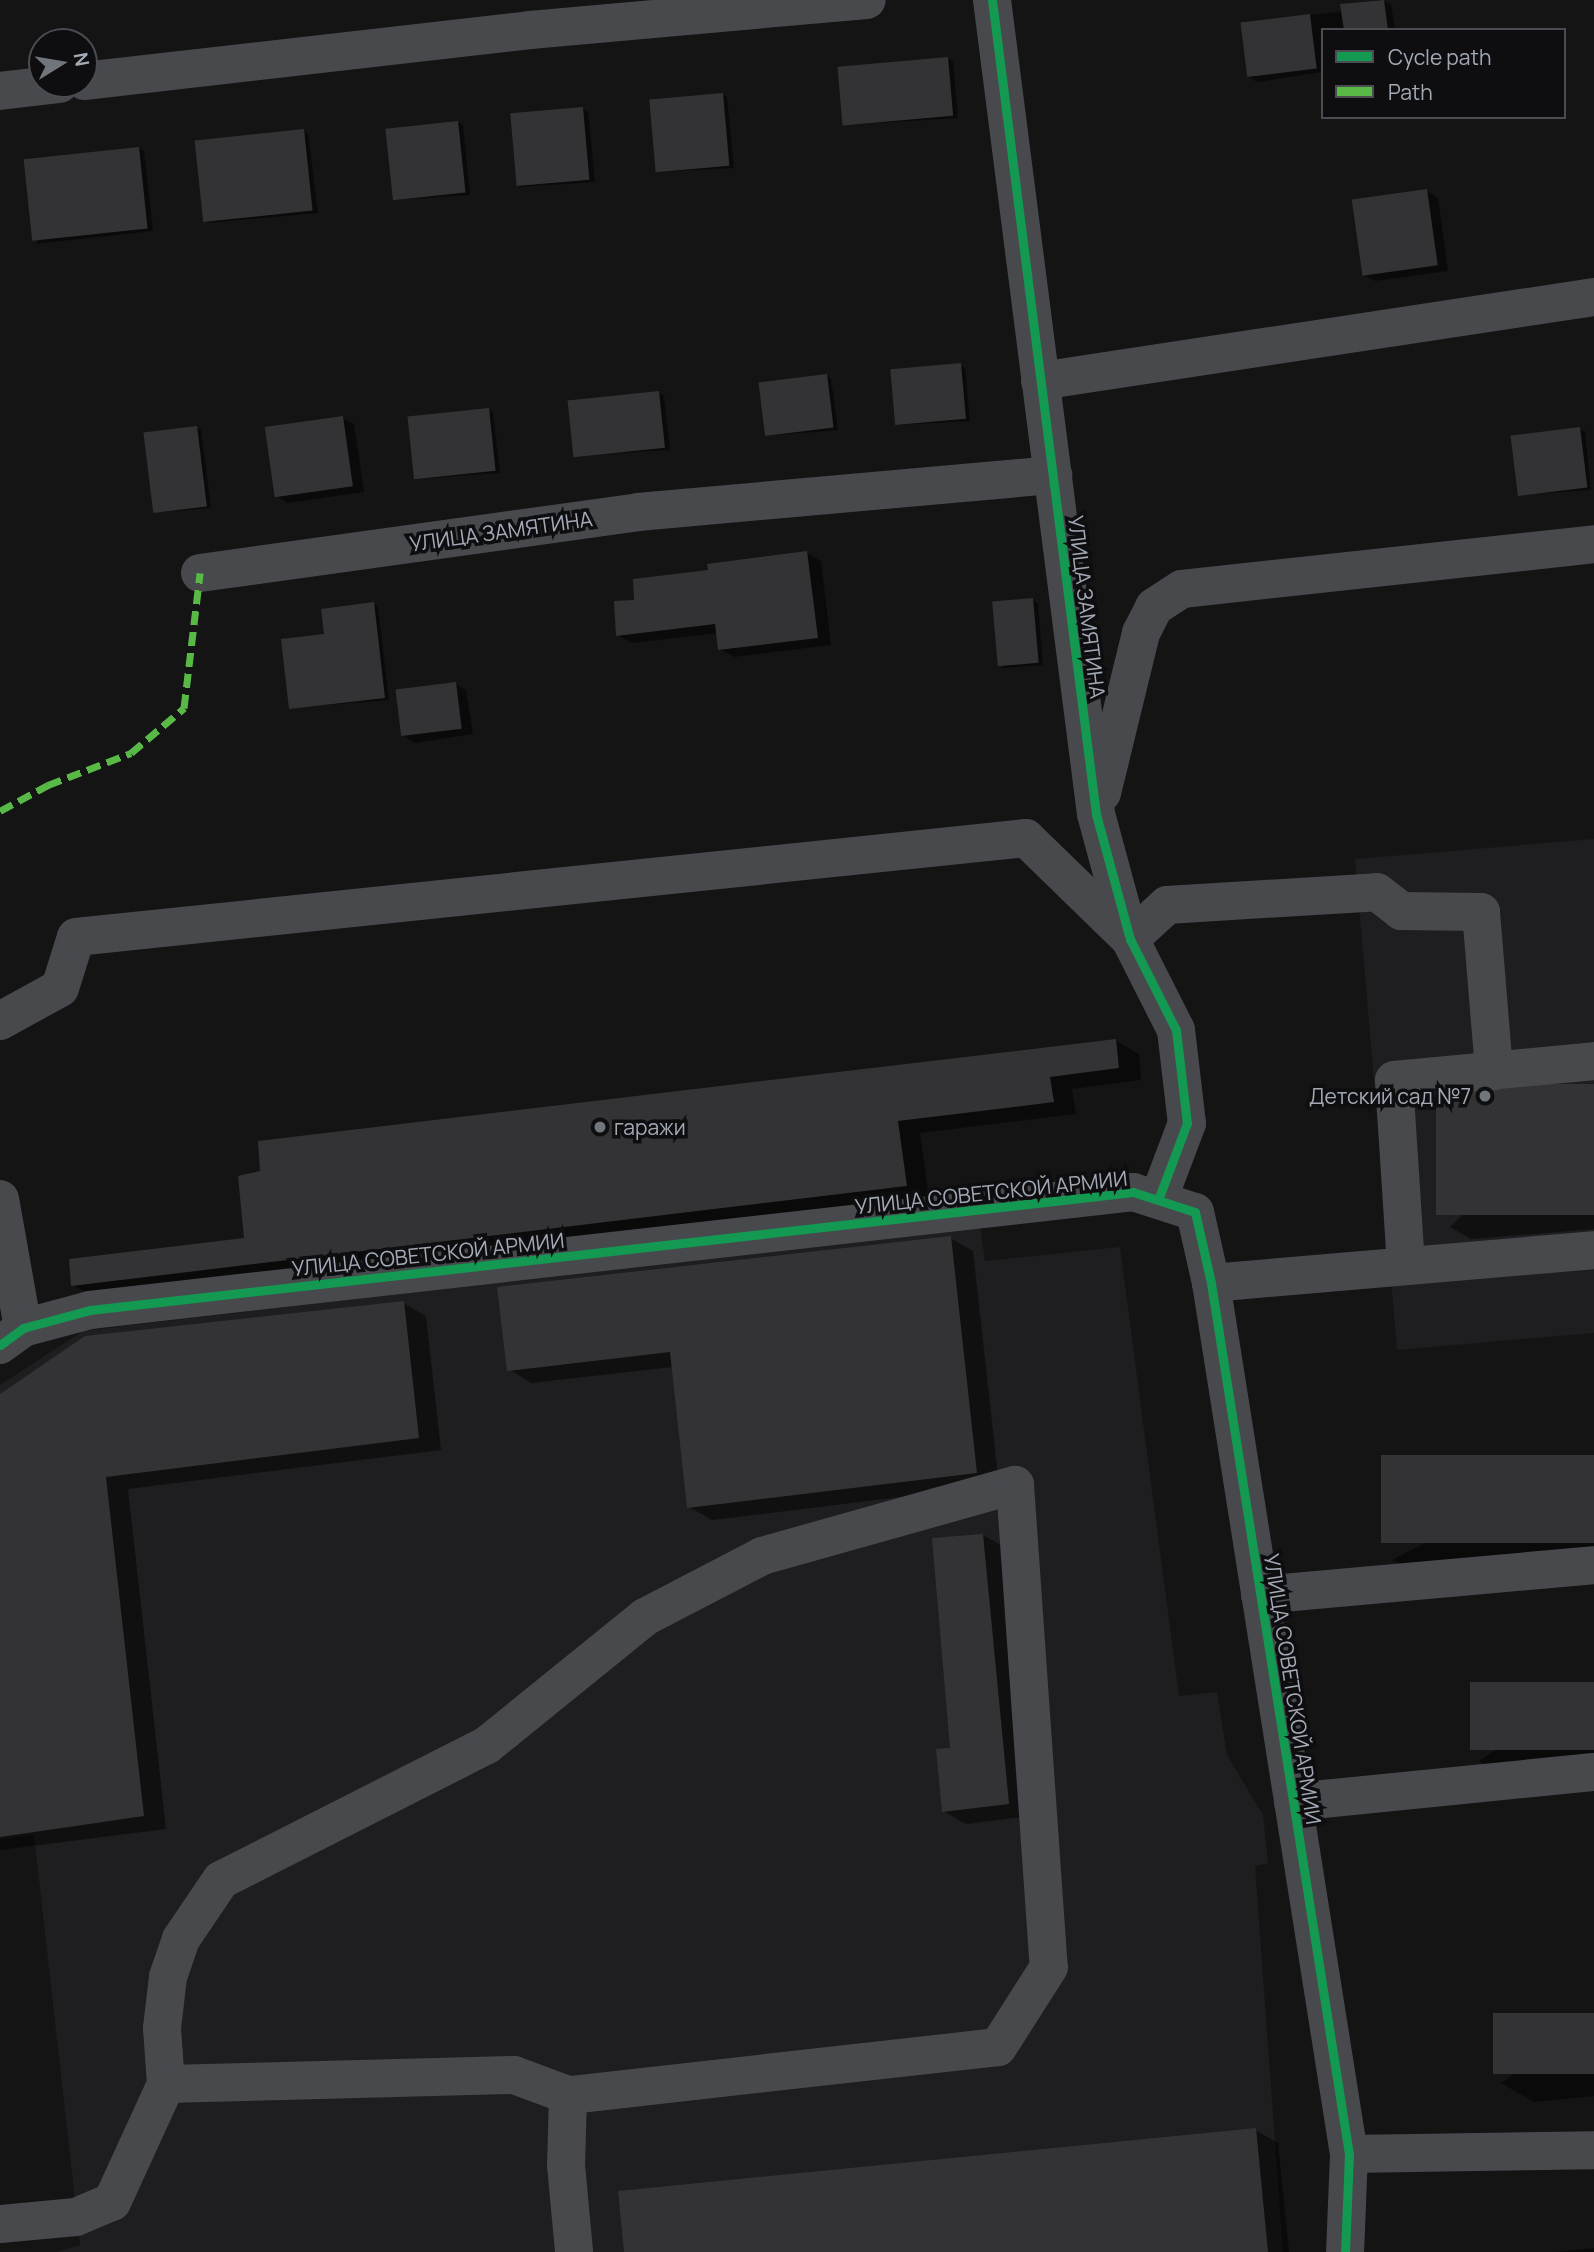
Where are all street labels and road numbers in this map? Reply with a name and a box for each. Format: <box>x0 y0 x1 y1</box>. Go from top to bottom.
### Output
street label: УЛИЦА ЗАМЯТИНА <box>408 506 594 556</box>
street label: УЛИЦА ЗАМЯТИНА <box>1063 514 1111 700</box>
street label: УЛИЦА СОВЕТСКОЙ АРМИИ <box>854 1165 1128 1219</box>
street label: УЛИЦА СОВЕТСКОЙ АРМИИ <box>291 1227 565 1281</box>
street label: УЛИЦА СОВЕТСКОЙ АРМИИ <box>1259 1552 1327 1826</box>

